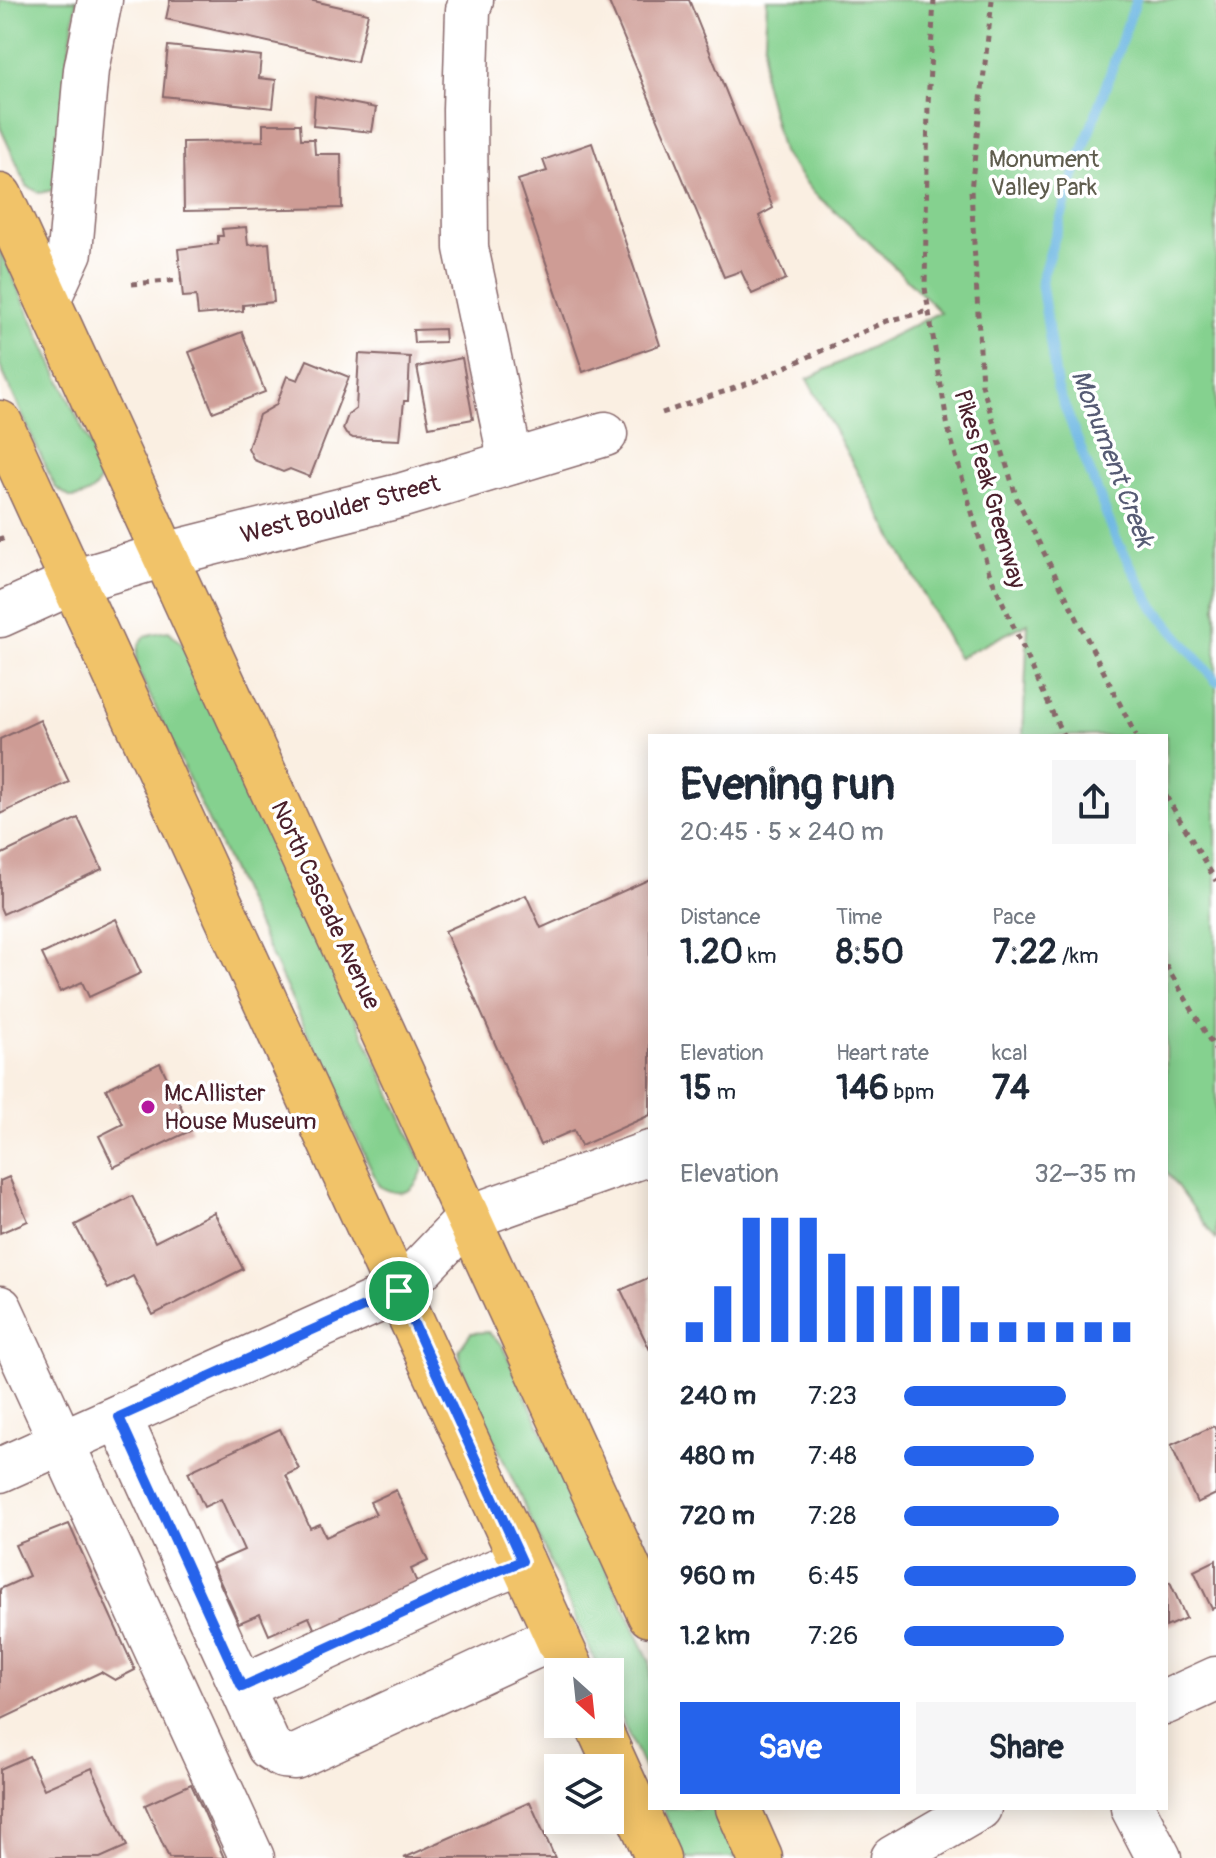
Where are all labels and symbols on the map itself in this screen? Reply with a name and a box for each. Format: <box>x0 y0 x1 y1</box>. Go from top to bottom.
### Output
park label: Monument Valley Park <box>989 145 1100 202</box>
water label: Monument Creek <box>1064 365 1161 553</box>
street label: Pikes Peak Greenway <box>947 387 1032 592</box>
street label: West Boulder Street <box>237 469 443 550</box>
street label: North Cascade Avenue <box>265 796 387 1014</box>
place label: McAllister House Museum <box>164 1079 317 1136</box>
marker: McAllister House Museum <box>139 1098 157 1116</box>
pin <box>365 1257 433 1325</box>
north arrow <box>544 1658 624 1738</box>

